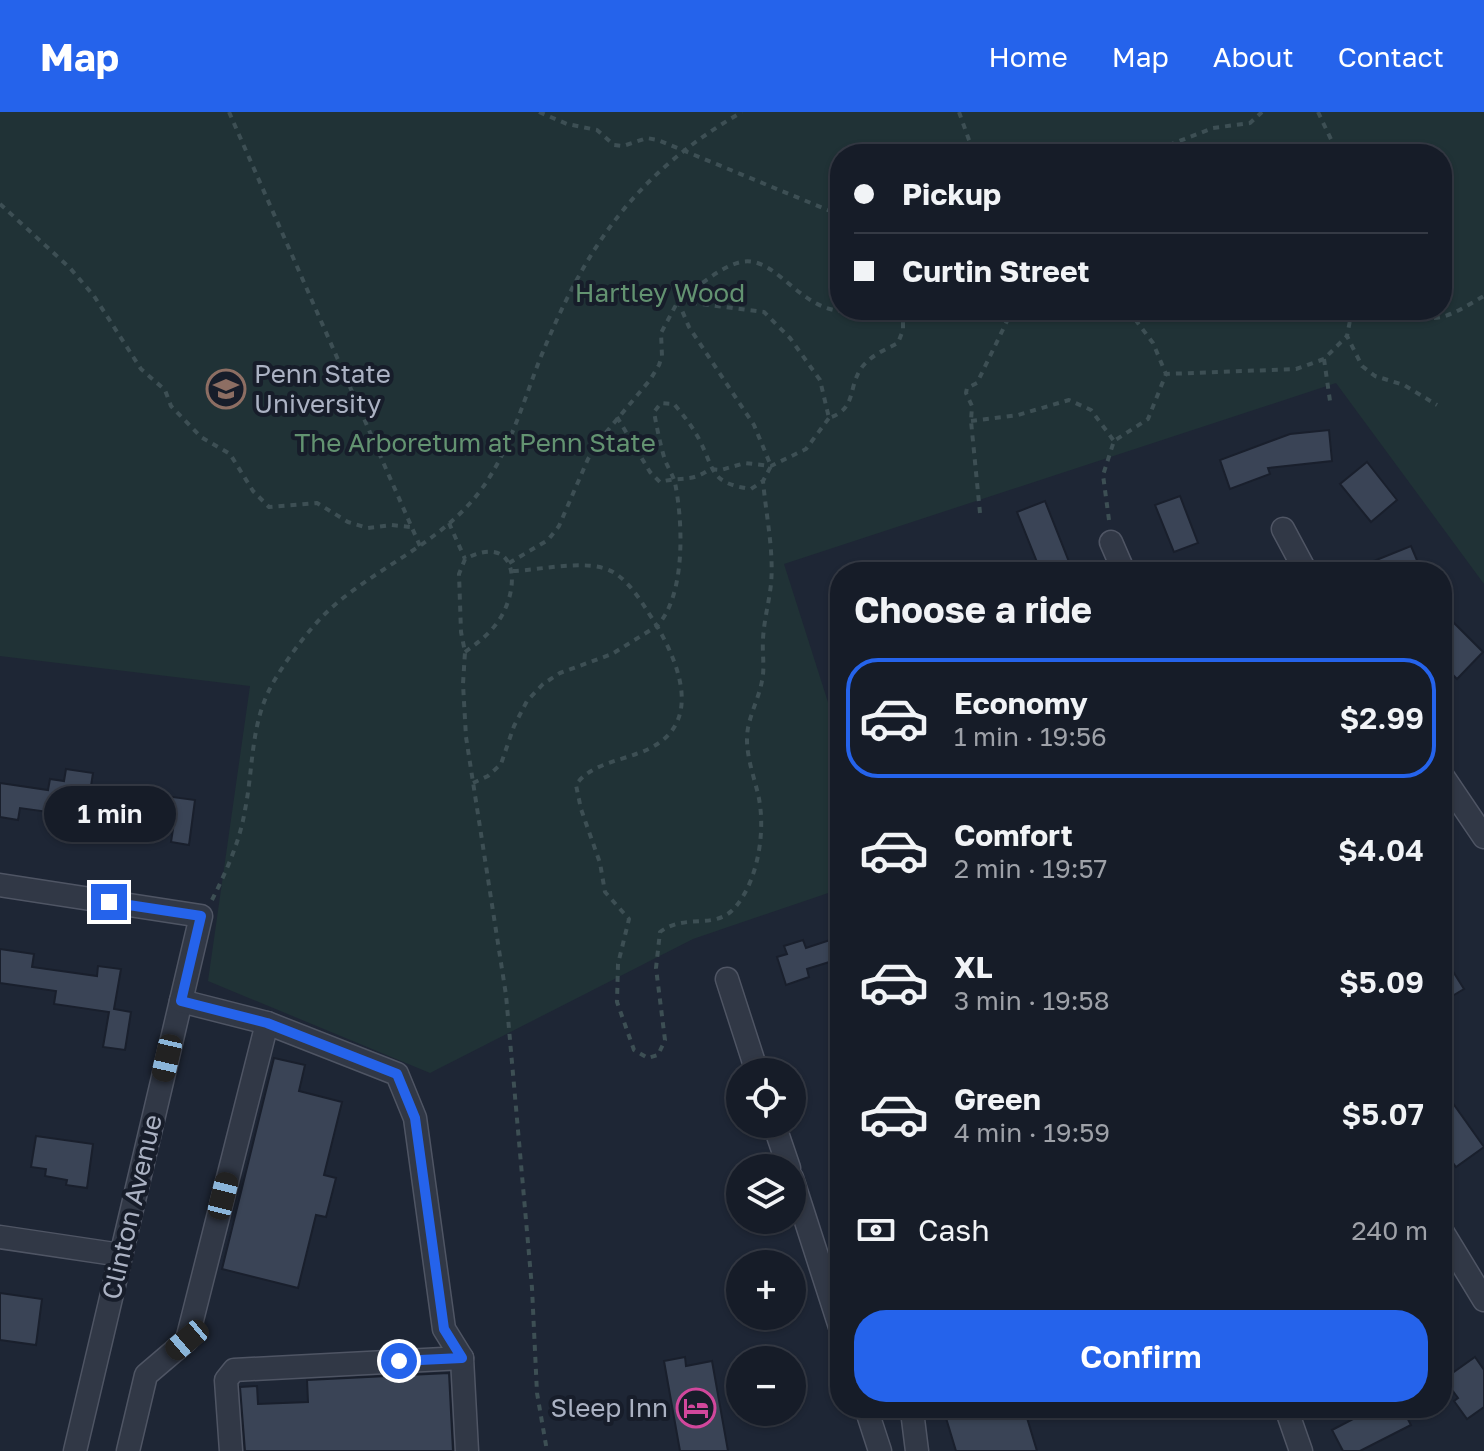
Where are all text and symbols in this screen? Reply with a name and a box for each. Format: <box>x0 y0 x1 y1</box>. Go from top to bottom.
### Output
text: Map <box>40 34 119 79</box>
text: Home <box>989 40 1068 73</box>
text: Map <box>1112 40 1169 73</box>
text: About <box>1213 40 1294 73</box>
text: Contact <box>1338 40 1444 73</box>
text: Pickup <box>902 176 1001 212</box>
text: Curtin Street <box>902 253 1090 289</box>
park label: Hartley Wood <box>575 277 745 308</box>
place label: Penn State University <box>254 358 391 419</box>
school or university icon: Penn State University <box>205 368 247 410</box>
park label: The Arboretum at Penn State <box>294 427 656 458</box>
text: Choose a ride <box>854 588 1092 631</box>
icon: car <box>858 682 930 754</box>
text: Economy <box>954 685 1088 721</box>
text: $2.99 <box>1340 700 1424 736</box>
text: 1 min · 19:56 <box>954 721 1107 752</box>
callout: 1 min <box>43 786 175 842</box>
text: 1 min <box>77 798 143 829</box>
icon: car <box>858 814 930 886</box>
text: Comfort <box>954 817 1073 853</box>
text: $4.04 <box>1338 832 1424 868</box>
text: 2 min · 19:57 <box>954 853 1107 884</box>
route end <box>91 884 127 920</box>
icon: car <box>858 946 930 1018</box>
text: XL <box>954 949 993 985</box>
text: $5.09 <box>1339 964 1424 1000</box>
text: 3 min · 19:58 <box>954 985 1110 1016</box>
car <box>150 1032 184 1084</box>
map controls <box>726 1058 806 1426</box>
button: locate <box>726 1058 806 1138</box>
icon: car <box>858 1078 930 1150</box>
text: Green <box>954 1081 1041 1117</box>
text: $5.07 <box>1342 1096 1424 1132</box>
street label: Clinton Avenue <box>95 1111 168 1302</box>
text: 4 min · 19:59 <box>954 1117 1110 1148</box>
button: layers <box>726 1154 806 1234</box>
car <box>206 1170 240 1222</box>
icon: cash <box>854 1208 898 1252</box>
text: Cash <box>918 1212 990 1248</box>
text: 240 m <box>1351 1215 1428 1246</box>
button: + <box>726 1250 806 1330</box>
button: Confirm <box>854 1310 1428 1402</box>
car <box>161 1315 213 1365</box>
route start <box>381 1343 417 1379</box>
button: − <box>726 1346 806 1426</box>
hotel icon: Sleep Inn <box>675 1387 717 1429</box>
place label: Sleep Inn <box>551 1392 668 1423</box>

